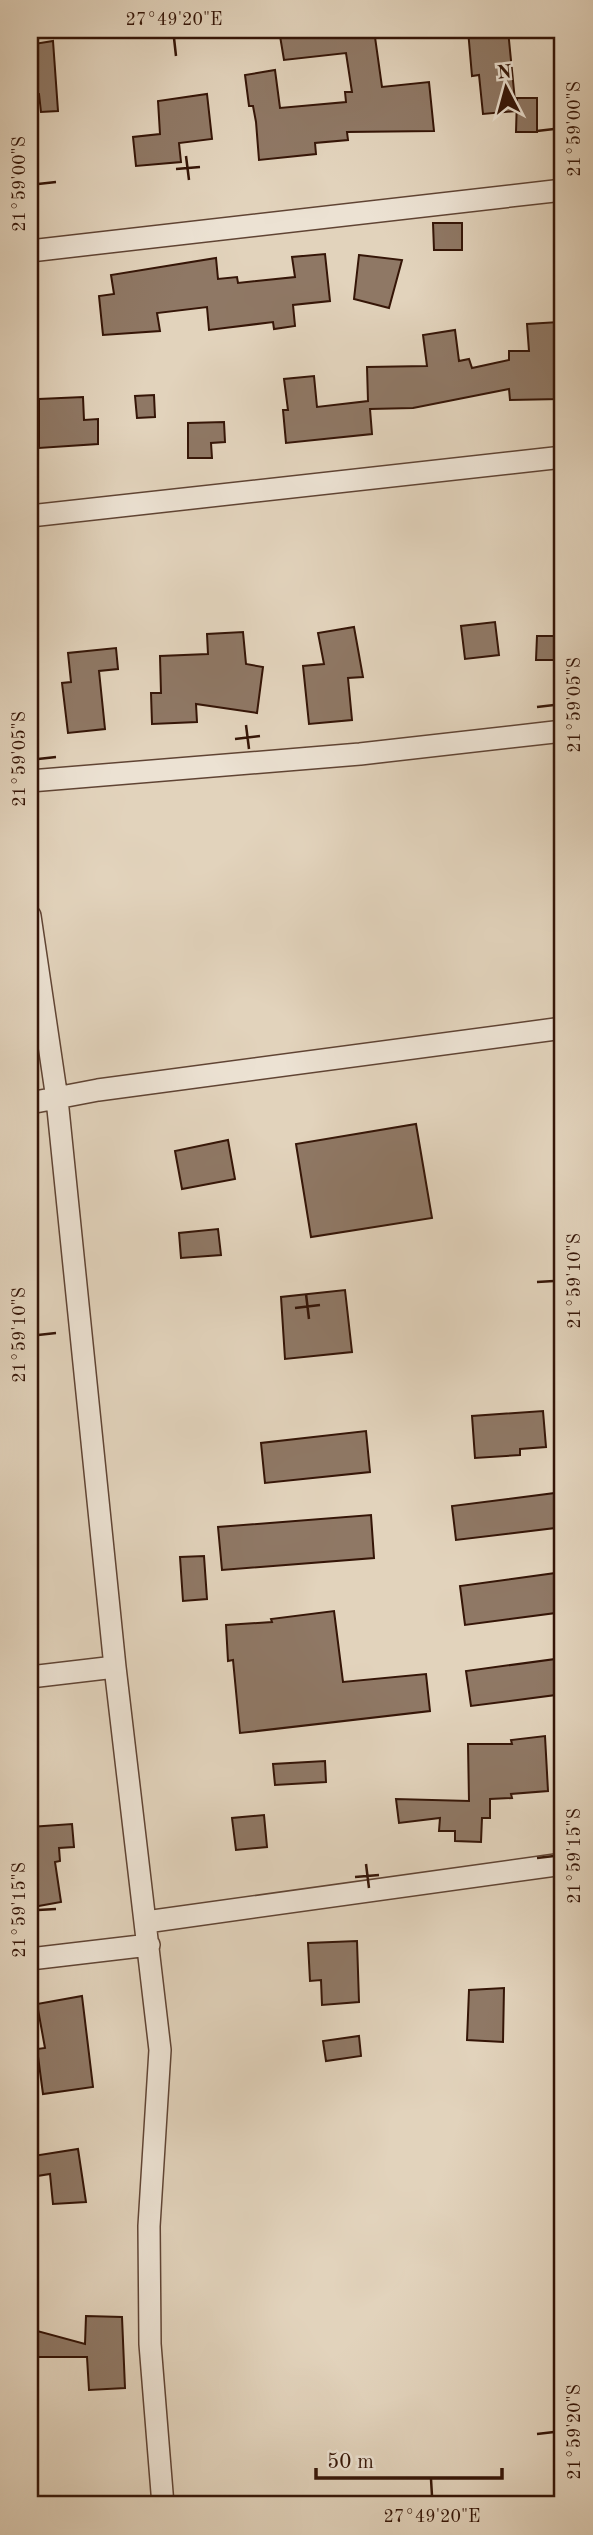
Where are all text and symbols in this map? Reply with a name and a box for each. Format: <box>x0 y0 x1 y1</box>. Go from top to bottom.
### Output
text: 27°49'20"E <box>126 11 222 29</box>
north arrow <box>470 52 540 122</box>
text: N <box>496 63 513 84</box>
text: 21°59'00"S <box>566 81 584 177</box>
text: 21°59'00"S <box>11 136 29 232</box>
text: 21°59'05"S <box>566 657 584 753</box>
text: 21°59'05"S <box>11 711 29 807</box>
text: 21°59'10"S <box>566 1233 584 1329</box>
text: 21°59'10"S <box>11 1287 29 1383</box>
text: 21°59'15"S <box>566 1808 584 1904</box>
text: 21°59'15"S <box>11 1862 29 1958</box>
text: 21°59'20"S <box>566 2384 584 2480</box>
scale bar <box>316 2437 502 2481</box>
text: 50 m <box>327 2452 374 2473</box>
text: 27°49'20"E <box>384 2508 480 2526</box>

